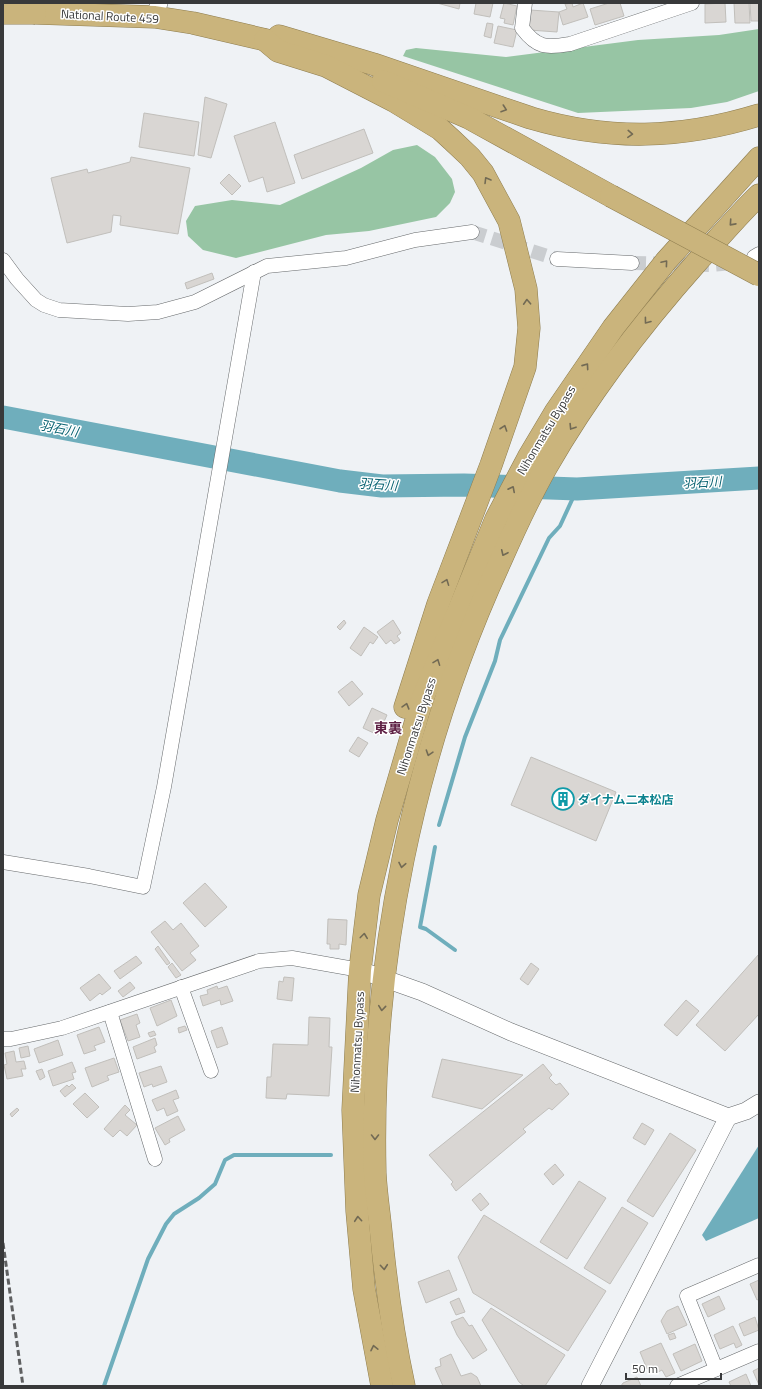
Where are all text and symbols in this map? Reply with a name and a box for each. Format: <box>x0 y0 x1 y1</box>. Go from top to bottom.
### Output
street label: National Route 459 <box>60 4 160 28</box>
one-way arrow <box>500 104 507 112</box>
one-way arrow <box>627 130 633 139</box>
one-way arrow <box>484 177 491 184</box>
one-way arrow <box>729 218 737 226</box>
one-way arrow <box>661 260 668 267</box>
one-way arrow <box>523 299 532 305</box>
one-way arrow <box>645 317 652 324</box>
one-way arrow <box>581 363 589 370</box>
street label: Nihonmatsu Bypass <box>512 381 580 478</box>
water label: 羽石川 <box>38 414 82 442</box>
one-way arrow <box>569 423 576 430</box>
one-way arrow <box>499 425 508 432</box>
water label: 羽石川 <box>682 471 724 493</box>
water label: 羽石川 <box>358 473 400 495</box>
one-way arrow <box>507 485 515 493</box>
one-way arrow <box>501 548 509 556</box>
one-way arrow <box>442 579 450 586</box>
one-way arrow <box>433 658 441 665</box>
street label: Nihonmatsu Bypass <box>391 674 441 777</box>
one-way arrow <box>401 703 410 710</box>
district label: 東裏 <box>374 717 402 738</box>
one-way arrow <box>425 749 434 756</box>
building icon: ダイナム二本松店 <box>550 786 576 812</box>
place label: ダイナム二本松店 <box>578 790 673 809</box>
one-way arrow <box>399 862 407 868</box>
one-way arrow <box>360 932 369 939</box>
street label: Nihonmatsu Bypass <box>345 990 369 1093</box>
one-way arrow <box>378 1005 387 1011</box>
one-way arrow <box>371 1134 379 1140</box>
one-way arrow <box>353 1216 362 1222</box>
one-way arrow <box>379 1264 388 1270</box>
one-way arrow <box>371 1345 379 1351</box>
scale bar <box>626 1355 721 1381</box>
text: 50 m <box>632 1359 658 1378</box>

